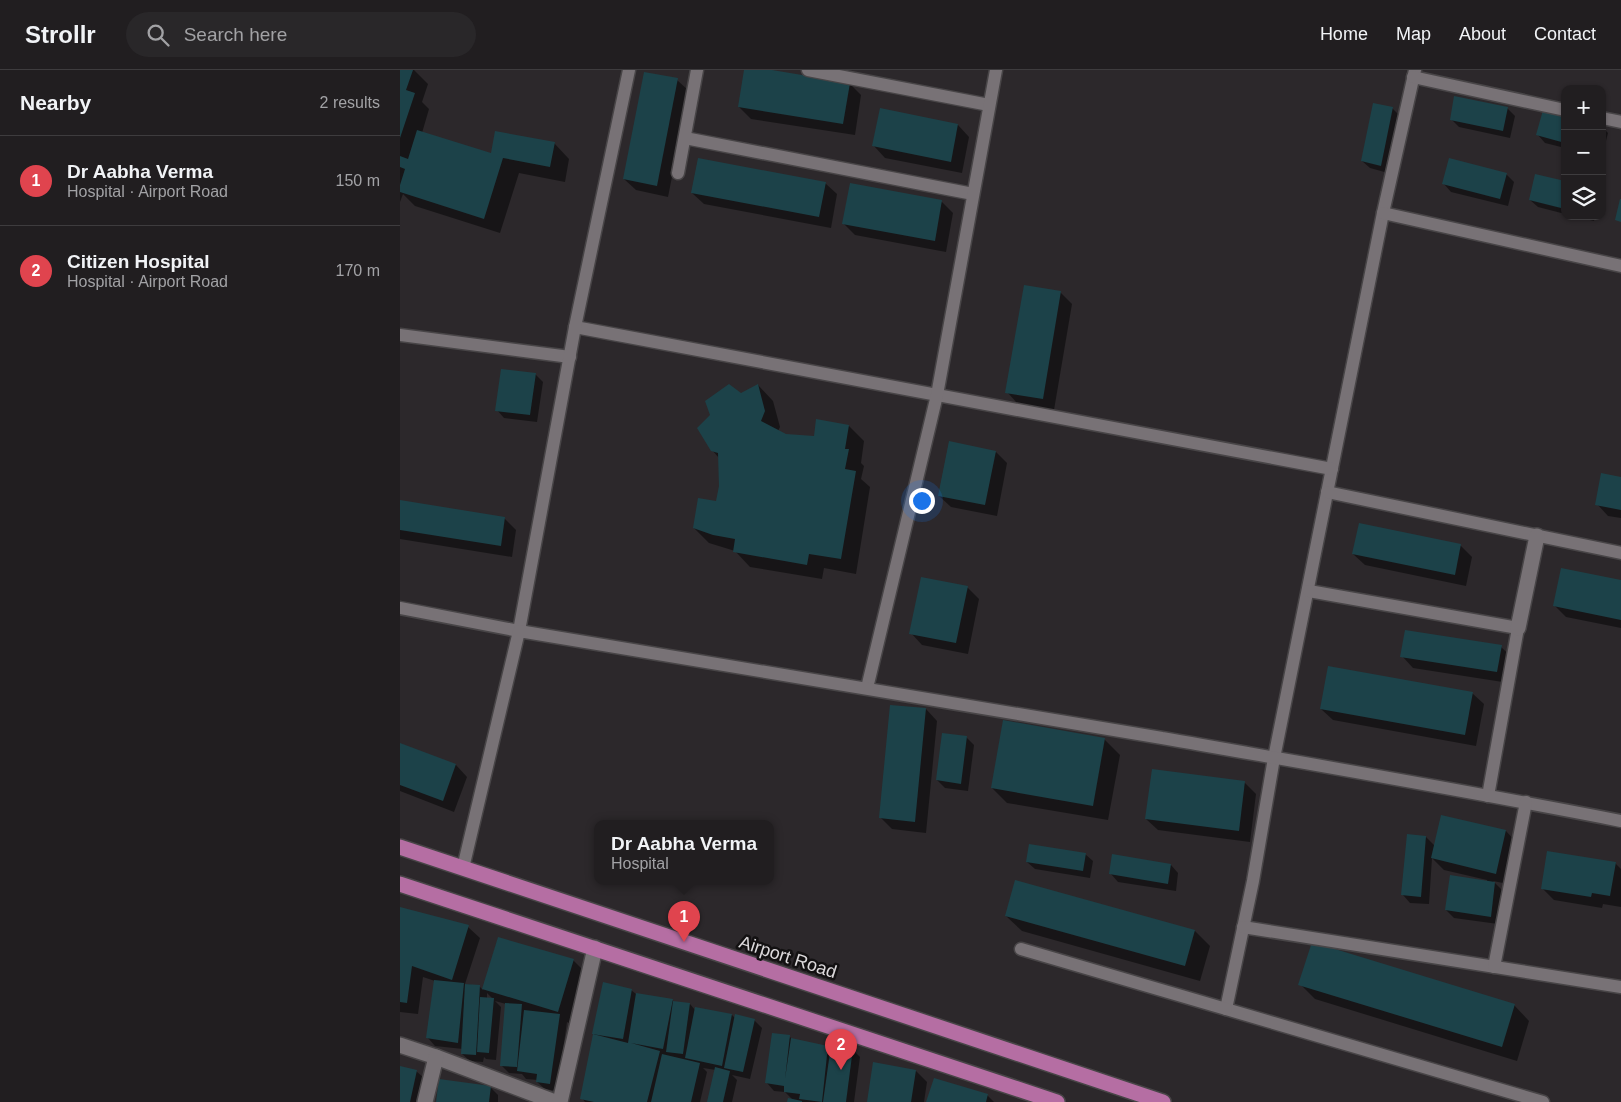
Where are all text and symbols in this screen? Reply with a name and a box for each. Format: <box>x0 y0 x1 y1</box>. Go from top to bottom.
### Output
search box <box>126 12 476 57</box>
text: Strollr <box>25 21 96 48</box>
icon: search <box>144 21 172 49</box>
text: Search here <box>184 24 287 45</box>
text: Home <box>1320 24 1368 44</box>
text: Map <box>1396 24 1431 44</box>
text: About <box>1459 24 1506 44</box>
text: Contact <box>1534 24 1596 44</box>
map controls <box>1561 85 1606 220</box>
button: + <box>1561 85 1606 130</box>
text: Nearby <box>20 91 91 114</box>
text: 2 results <box>320 94 380 111</box>
button: − <box>1561 130 1606 175</box>
text: Dr Aabha Verma <box>67 161 213 182</box>
text: 1 <box>32 172 40 189</box>
text: 150 m <box>336 172 380 189</box>
button: layers <box>1561 175 1606 220</box>
text: Hospital · Airport Road <box>67 183 228 200</box>
text: Citizen Hospital <box>67 251 210 272</box>
text: 2 <box>32 262 40 279</box>
text: 170 m <box>336 262 380 279</box>
text: Hospital · Airport Road <box>67 273 228 290</box>
your location <box>909 488 935 514</box>
popup <box>594 820 774 885</box>
text: Dr Aabha Verma <box>611 833 757 854</box>
text: Hospital <box>611 855 669 872</box>
pin: 1 <box>668 901 700 942</box>
street label: Airport Road <box>737 932 839 982</box>
pin: 2 <box>825 1029 857 1070</box>

